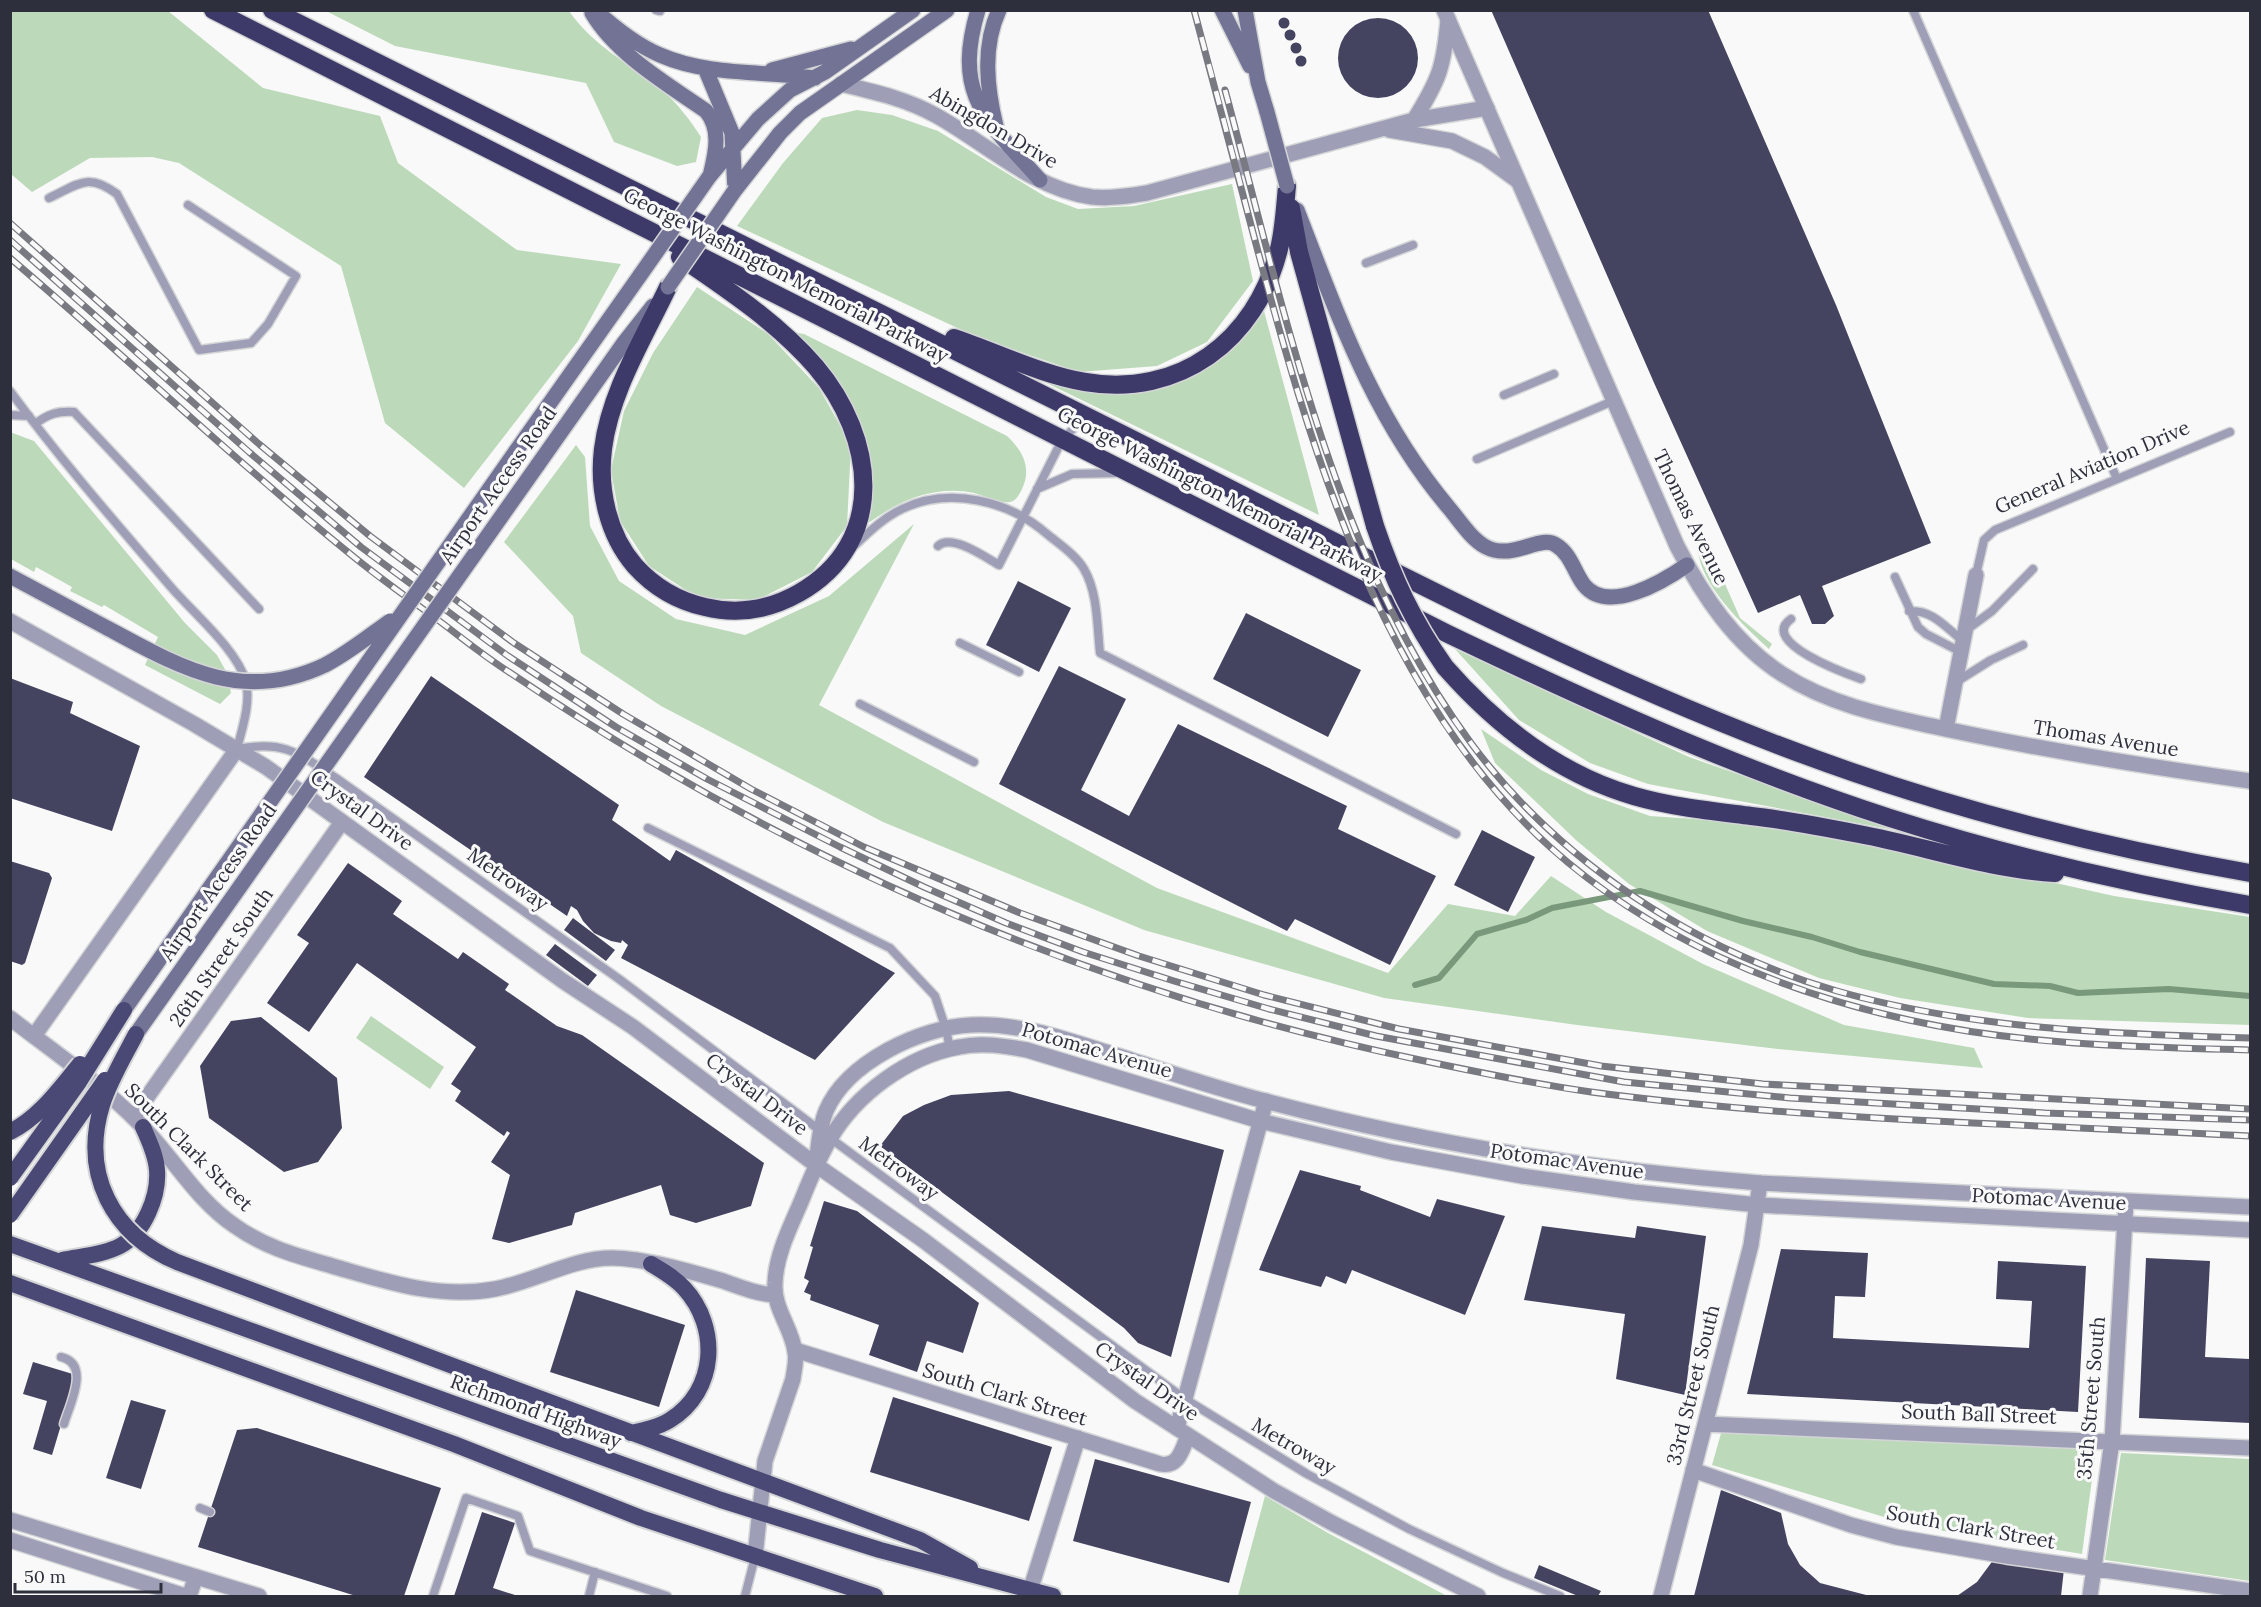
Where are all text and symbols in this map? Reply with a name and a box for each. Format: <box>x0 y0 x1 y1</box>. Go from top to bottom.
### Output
street label: Abingdon Drive <box>925 79 1063 173</box>
street label: George Washington Memorial Parkway <box>619 181 953 368</box>
street label: George Washington Memorial Parkway <box>1053 400 1387 587</box>
street label: Airport Access Road <box>433 401 561 569</box>
street label: General Aviation Drive <box>1991 414 2193 519</box>
street label: Thomas Avenue <box>1648 445 1735 588</box>
street label: Thomas Avenue <box>2031 714 2181 761</box>
street label: Crystal Drive <box>306 764 419 856</box>
street label: Airport Access Road <box>153 798 281 966</box>
street label: Metroway <box>463 842 554 916</box>
street label: 26th Street South <box>163 882 278 1031</box>
street label: Potomac Avenue <box>1019 1016 1175 1083</box>
street label: Crystal Drive <box>701 1047 813 1140</box>
street label: South Clark Street <box>120 1077 259 1216</box>
street label: Metroway <box>854 1130 945 1205</box>
street label: Potomac Avenue <box>1489 1137 1646 1184</box>
street label: Potomac Avenue <box>1971 1182 2127 1215</box>
street label: 33rd Street South <box>1660 1302 1725 1468</box>
street label: 35th Street South <box>2071 1315 2110 1481</box>
street label: Crystal Drive <box>1090 1335 1204 1426</box>
street label: South Clark Street <box>920 1357 1091 1431</box>
street label: Richmond Highway <box>447 1368 626 1453</box>
street label: South Ball Street <box>1901 1398 2057 1429</box>
street label: Metroway <box>1248 1411 1341 1480</box>
street label: South Clark Street <box>1885 1499 2058 1554</box>
scale bar <box>15 1556 160 1594</box>
text: 50 m <box>24 1565 66 1588</box>

